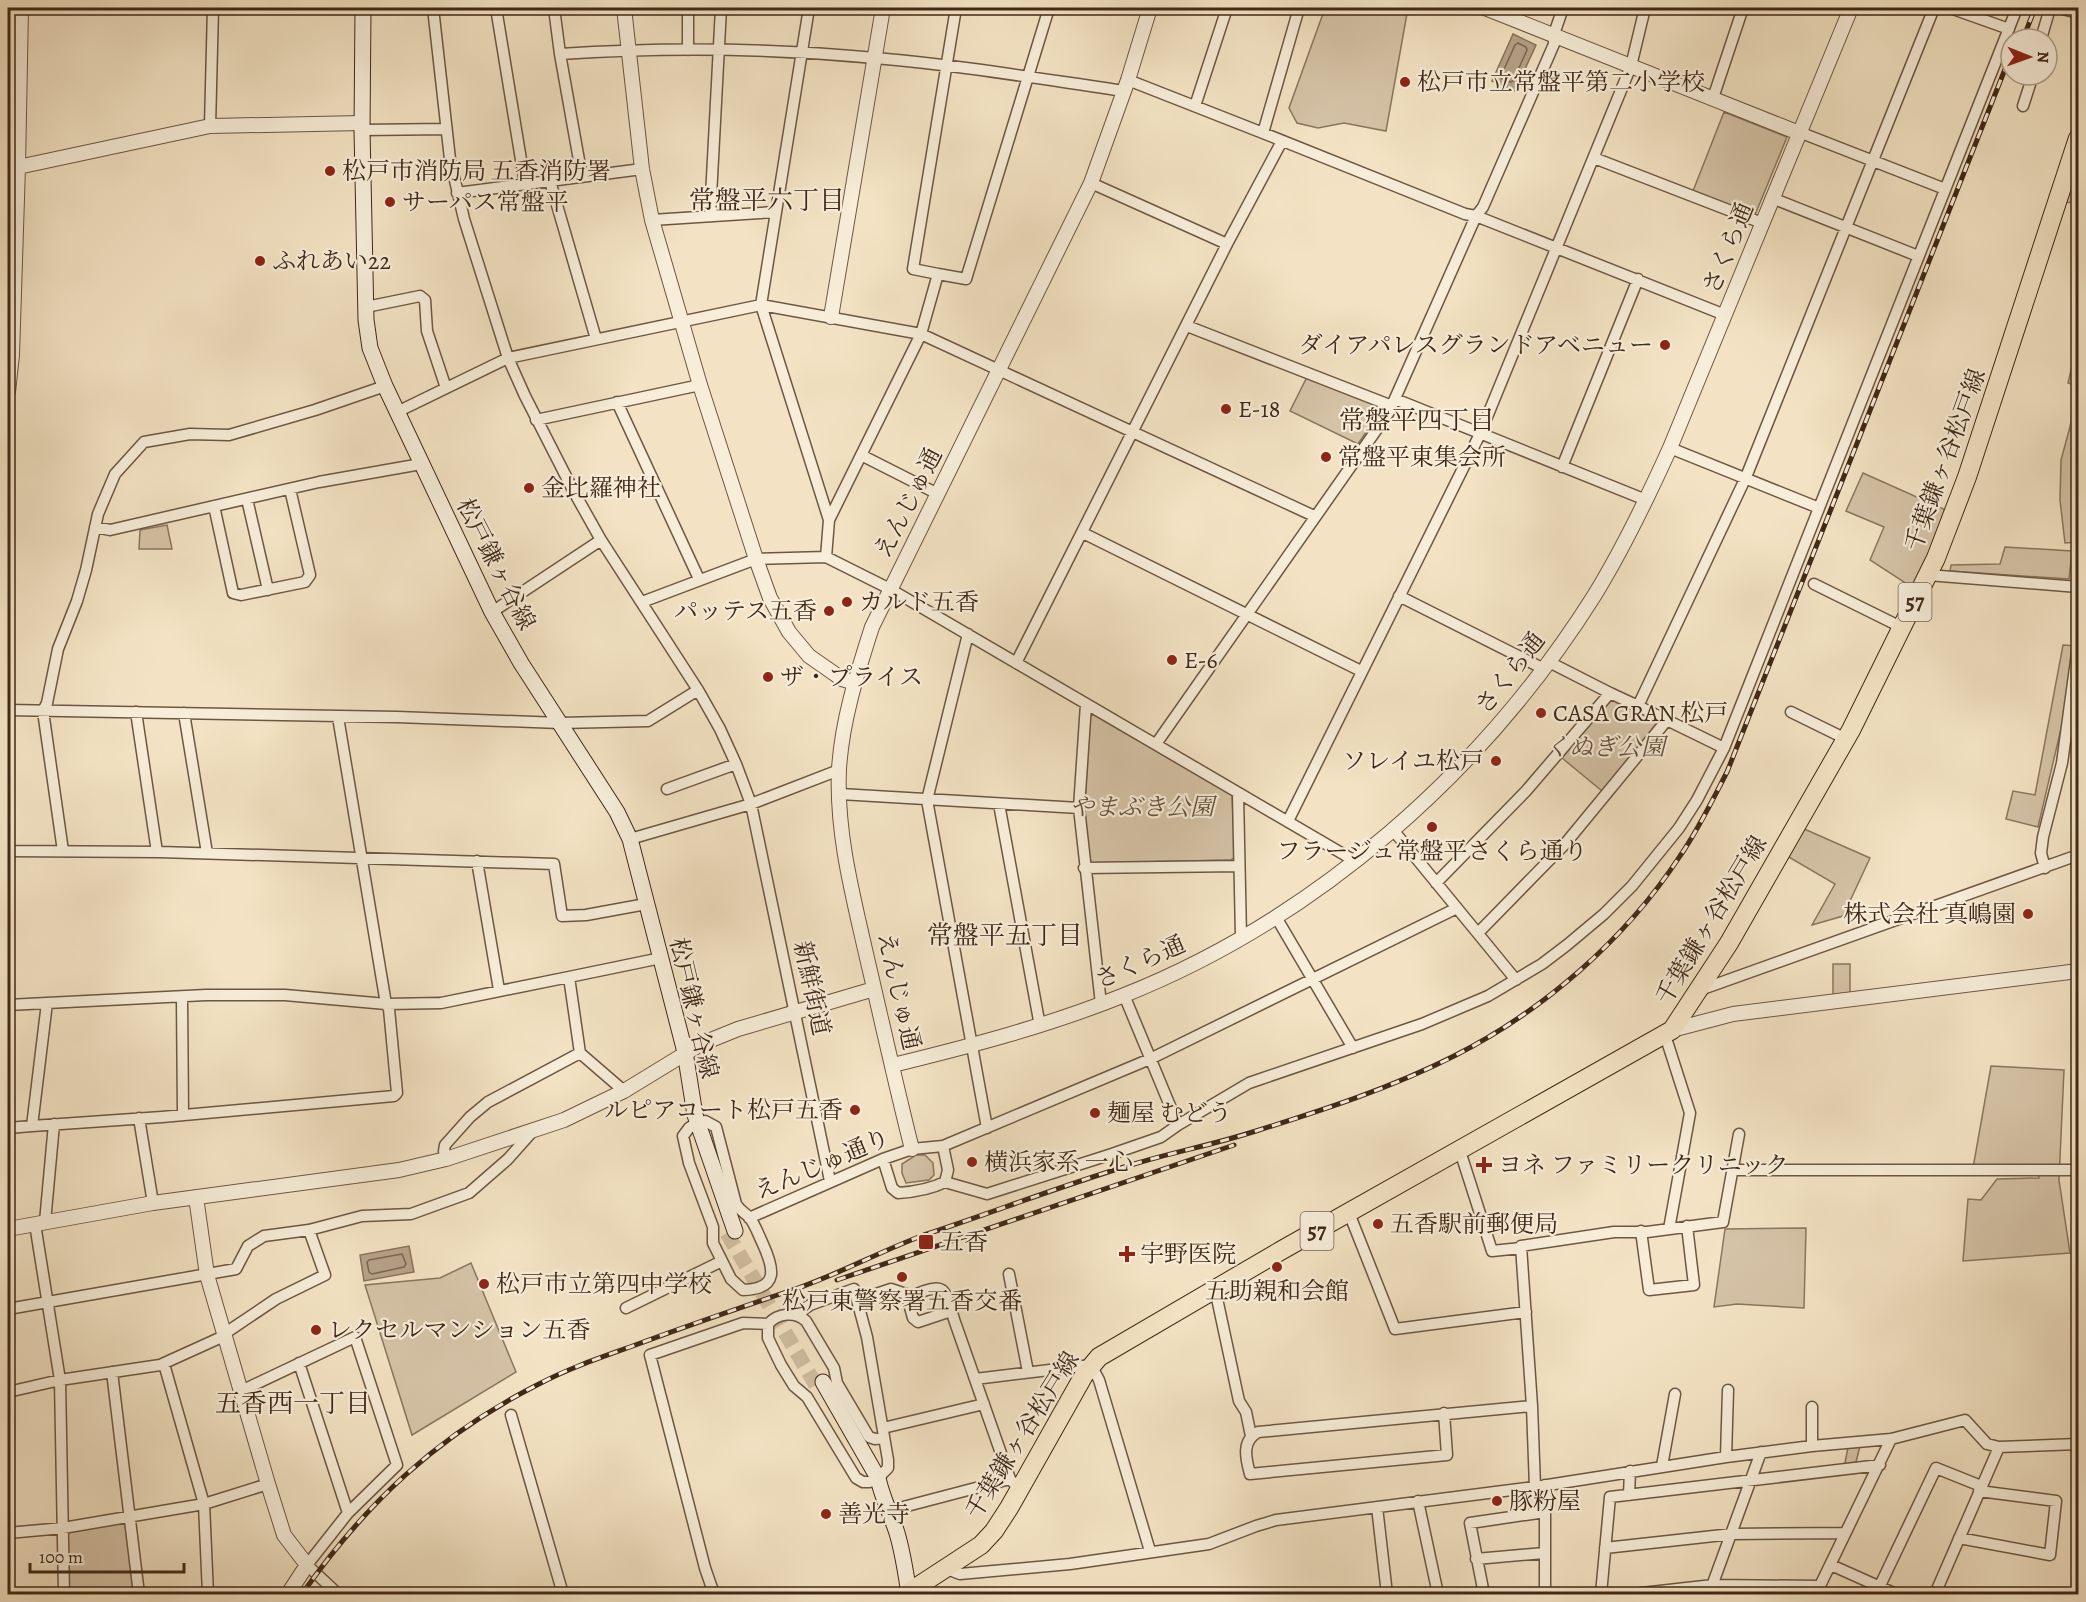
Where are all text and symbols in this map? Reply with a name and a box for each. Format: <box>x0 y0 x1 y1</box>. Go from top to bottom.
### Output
north arrow <box>1999 27 2059 87</box>
text: N <box>2032 51 2054 64</box>
place label: 松戸市立常盤平第二小学校 <box>1417 66 1705 98</box>
marker: 松戸市立常盤平第二小学校 <box>1398 75 1412 89</box>
place label: 松戸市消防局 五香消防署 <box>342 155 611 187</box>
marker: 松戸市消防局 五香消防署 <box>323 164 337 178</box>
district label: 常盤平六丁目 <box>689 183 845 218</box>
place label: サーパス常盤平 <box>402 186 569 218</box>
marker: サーパス常盤平 <box>383 195 397 209</box>
street label: さくら通 <box>1695 198 1761 298</box>
place label: ふれあい22 <box>272 245 391 277</box>
marker: ふれあい22 <box>253 254 267 268</box>
place label: ダイアパレスグランドアベニュー <box>1299 329 1653 361</box>
marker: ダイアパレスグランドアベニュー <box>1658 338 1672 352</box>
street label: 千葉鎌ヶ谷松戸線 <box>1897 364 1993 556</box>
place label: E-18 <box>1238 393 1280 425</box>
marker: E-18 <box>1219 402 1233 416</box>
district label: 常盤平四丁目 <box>1339 403 1495 438</box>
place label: 常盤平東集会所 <box>1338 441 1506 473</box>
street label: えんじゅ通 <box>867 442 949 564</box>
marker: 常盤平東集会所 <box>1319 450 1333 464</box>
place label: 金比羅神社 <box>541 472 661 504</box>
marker: 金比羅神社 <box>522 481 536 495</box>
street label: 松戸鎌ヶ谷線 <box>449 493 543 635</box>
road number: 57 <box>1898 583 1932 621</box>
place label: カルド五香 <box>859 586 979 618</box>
place label: パッテス五香 <box>674 595 817 627</box>
marker: カルド五香 <box>840 595 854 609</box>
marker: パッテス五香 <box>822 604 836 618</box>
street label: さくら通 <box>1468 625 1552 721</box>
place label: E-6 <box>1184 644 1218 676</box>
marker: E-6 <box>1165 653 1179 667</box>
place label: ザ・プライス <box>780 661 923 693</box>
marker: ザ・プライス <box>761 670 775 684</box>
place label: CASA GRAN 松戸 <box>1553 697 1728 729</box>
marker: CASA GRAN 松戸 <box>1534 706 1548 720</box>
park label: くぬぎ公園 <box>1545 731 1669 763</box>
place label: ソレイユ松戸 <box>1342 745 1484 777</box>
marker: ソレイユ松戸 <box>1489 754 1503 768</box>
park label: やまぶき公園 <box>1070 791 1218 823</box>
marker: フラージュ常盤平さくら通り <box>1425 820 1439 834</box>
street label: 千葉鎌ヶ谷松戸線 <box>1648 829 1774 1011</box>
place label: フラージュ常盤平さくら通り <box>1276 835 1588 867</box>
place label: 株式会社 真嶋園 <box>1843 898 2016 930</box>
marker: 株式会社 真嶋園 <box>2021 907 2035 921</box>
district label: 常盤平五丁目 <box>927 918 1083 953</box>
street label: さくら通 <box>1090 928 1190 996</box>
street label: えんじゅ通 <box>870 929 928 1053</box>
street label: 松戸鎌ヶ谷線 <box>662 934 726 1082</box>
street label: 新鮮街道 <box>786 938 838 1038</box>
place label: ルピアコート松戸五香 <box>604 1094 843 1126</box>
place label: 麺屋 むどう <box>1107 1097 1232 1129</box>
marker: ルピアコート松戸五香 <box>848 1103 862 1117</box>
marker: 麺屋 むどう <box>1088 1106 1102 1120</box>
street label: えんじゅ通り <box>749 1121 895 1207</box>
place label: 横浜家系 一心 <box>984 1146 1133 1178</box>
place label: ヨネ ファミリークリニック <box>1498 1149 1789 1181</box>
marker: 横浜家系 一心 <box>965 1155 979 1169</box>
marker: ヨネ ファミリークリニック <box>1475 1156 1493 1174</box>
place label: 五香駅前郵便局 <box>1390 1208 1558 1240</box>
road number: 57 <box>1300 1212 1334 1250</box>
marker: 五香駅前郵便局 <box>1371 1217 1385 1231</box>
place label: 五香 <box>940 1226 988 1258</box>
marker: 五香 <box>917 1233 935 1251</box>
place label: 宇野医院 <box>1140 1238 1236 1270</box>
marker: 宇野医院 <box>1118 1245 1136 1263</box>
marker: 五助親和会館 <box>1270 1260 1284 1274</box>
place label: 松戸市立第四中学校 <box>496 1268 712 1300</box>
marker: 松戸東警察署五香交番 <box>895 1270 909 1284</box>
place label: 五助親和会館 <box>1205 1275 1349 1307</box>
marker: 松戸市立第四中学校 <box>477 1277 491 1291</box>
place label: 松戸東警察署五香交番 <box>782 1285 1022 1317</box>
place label: レクセルマンション五香 <box>328 1314 590 1346</box>
marker: レクセルマンション五香 <box>309 1323 323 1337</box>
street label: 千葉鎌ヶ谷松戸線 <box>958 1345 1086 1525</box>
district label: 五香西一丁目 <box>215 1386 371 1421</box>
place label: 豚粉屋 <box>1509 1485 1581 1517</box>
marker: 豚粉屋 <box>1490 1494 1504 1508</box>
place label: 善光寺 <box>838 1498 910 1530</box>
marker: 善光寺 <box>819 1507 833 1521</box>
scale bar <box>30 1536 184 1574</box>
text: 100 m <box>39 1545 83 1569</box>

